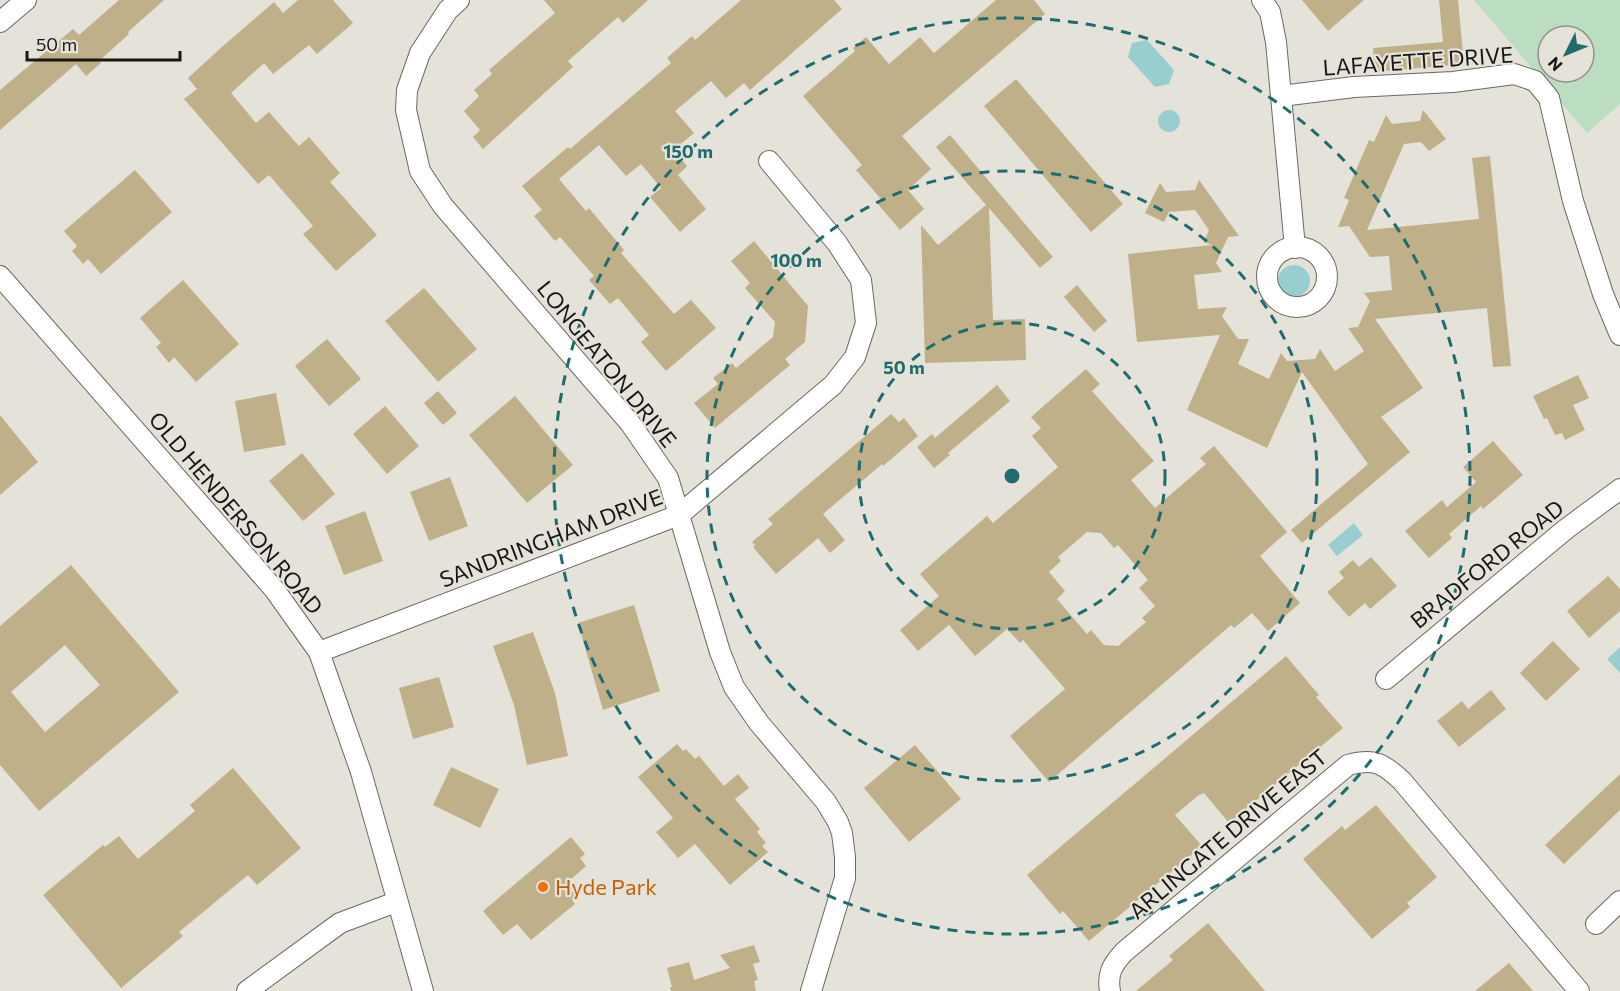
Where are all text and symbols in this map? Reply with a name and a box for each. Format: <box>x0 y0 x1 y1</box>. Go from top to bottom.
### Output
scale bar <box>27 24 180 62</box>
north arrow <box>1536 24 1596 84</box>
text: 50 m <box>36 33 77 55</box>
street label: LAFAYETTE DRIVE <box>1322 40 1514 81</box>
text: N <box>1544 54 1566 75</box>
text: 150 m <box>663 140 713 162</box>
text: 100 m <box>770 249 822 271</box>
street label: LONGEATON DRIVE <box>532 275 683 452</box>
text: 50 m <box>883 356 925 378</box>
street label: OLD HENDERSON ROAD <box>144 406 329 619</box>
centre of rings <box>1002 466 1022 486</box>
street label: SANDRINGHAM DRIVE <box>435 483 666 593</box>
street label: BRADFORD ROAD <box>1405 494 1569 634</box>
street label: ARLINGATE DRIVE EAST <box>1123 743 1332 924</box>
place label: Hyde Park <box>555 873 657 900</box>
marker: Hyde Park <box>536 880 550 894</box>

